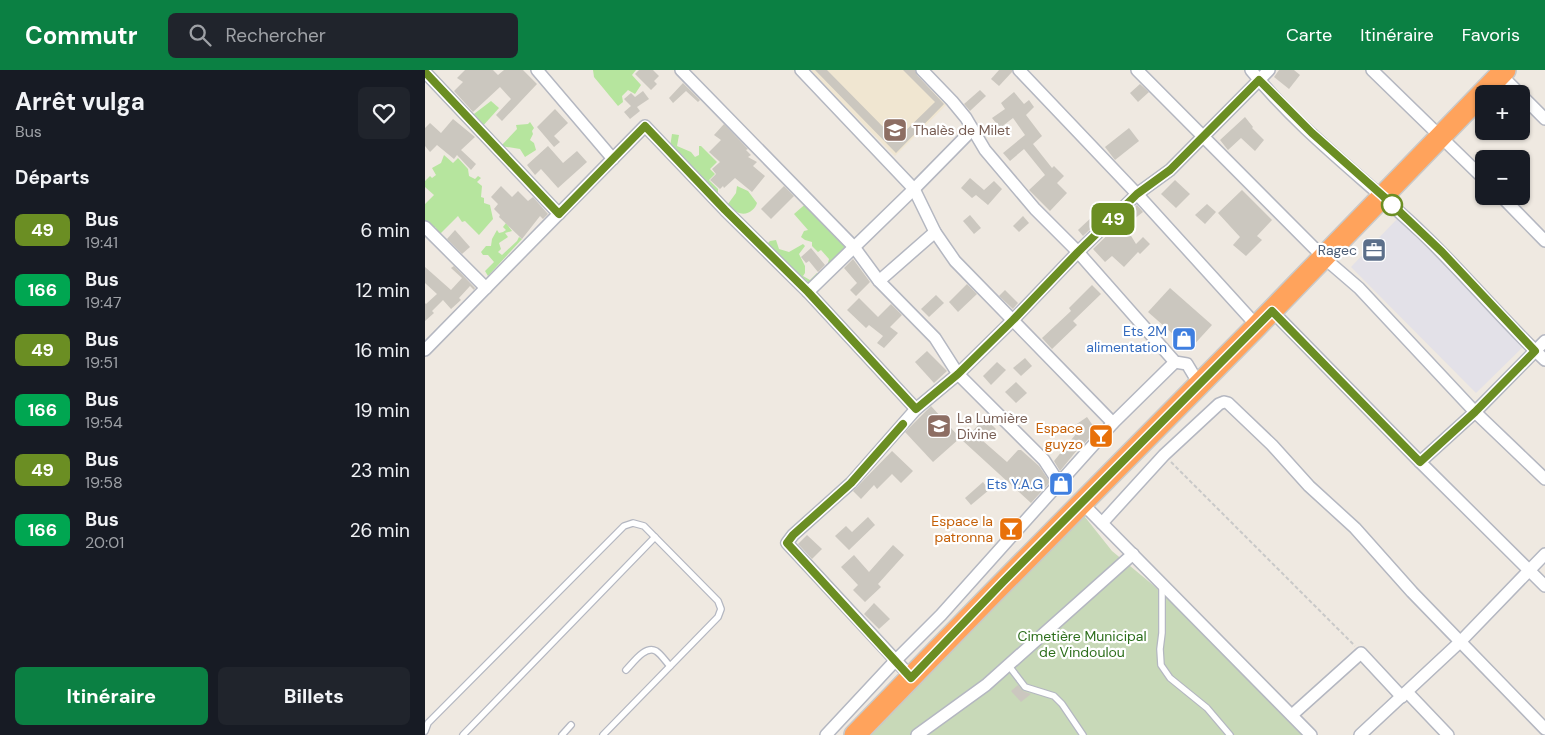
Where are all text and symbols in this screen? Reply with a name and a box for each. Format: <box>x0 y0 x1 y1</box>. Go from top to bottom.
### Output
search box <box>168 13 518 58</box>
text: Commutr <box>25 20 138 51</box>
icon: search <box>186 21 214 49</box>
text: Rechercher <box>226 23 326 48</box>
text: Carte <box>1286 23 1332 47</box>
text: Itinéraire <box>1360 23 1434 47</box>
text: Favoris <box>1462 23 1520 47</box>
map controls <box>1475 85 1530 205</box>
button: + <box>1475 85 1530 140</box>
text: Arrêt vulga <box>15 86 145 117</box>
button: heart <box>358 87 410 139</box>
school or university icon: Thalès de Milet <box>882 117 908 143</box>
text: Bus <box>15 121 42 142</box>
place label: Thalès de Milet <box>913 121 1010 139</box>
button: − <box>1475 150 1530 205</box>
text: Départs <box>15 165 90 190</box>
unlabelled marker <box>1381 194 1403 216</box>
line badge: 49 <box>1091 203 1135 235</box>
text: Bus <box>85 207 119 232</box>
text: 49 <box>1101 207 1125 231</box>
text: 49 <box>31 218 54 242</box>
text: 6 min <box>361 218 410 243</box>
text: 19:41 <box>85 232 118 253</box>
office icon: Ragec <box>1361 237 1387 263</box>
place label: Ragec <box>1318 241 1357 259</box>
text: Bus <box>85 267 119 292</box>
text: 166 <box>28 278 57 302</box>
text: 12 min <box>356 278 410 303</box>
text: 19:47 <box>85 292 122 313</box>
place label: Ets 2M alimentation <box>1086 322 1167 356</box>
shop icon: Ets 2M alimentation <box>1171 326 1197 352</box>
text: Bus <box>85 327 119 352</box>
text: 49 <box>31 338 54 362</box>
text: 16 min <box>355 338 410 363</box>
text: 19:51 <box>85 352 118 373</box>
text: Bus <box>85 387 119 412</box>
text: 166 <box>28 398 57 422</box>
text: 19 min <box>355 398 410 423</box>
place label: La Lumière Divine <box>957 409 1028 443</box>
text: 19:54 <box>85 412 123 433</box>
school or university icon: La Lumière Divine <box>926 413 952 439</box>
place label: Espace guyzo <box>1036 419 1083 453</box>
bar icon: Espace guyzo <box>1088 423 1114 449</box>
text: Bus <box>85 447 119 472</box>
text: 49 <box>31 458 54 482</box>
text: 23 min <box>350 458 410 483</box>
shop icon: Ets Y.A.G <box>1048 471 1074 497</box>
text: 19:58 <box>85 472 123 493</box>
place label: Ets Y.A.G <box>987 475 1043 493</box>
text: Bus <box>85 507 119 532</box>
place label: Espace la patronna <box>931 512 993 546</box>
bar icon: Espace la patronna <box>998 516 1024 542</box>
text: 166 <box>28 518 57 542</box>
text: 26 min <box>350 518 410 543</box>
text: 20:01 <box>85 532 124 553</box>
park label: Cimetière Municipal de Vindoulou <box>1017 627 1147 661</box>
button: Itinéraire <box>15 667 208 725</box>
button: Billets <box>218 667 410 725</box>

